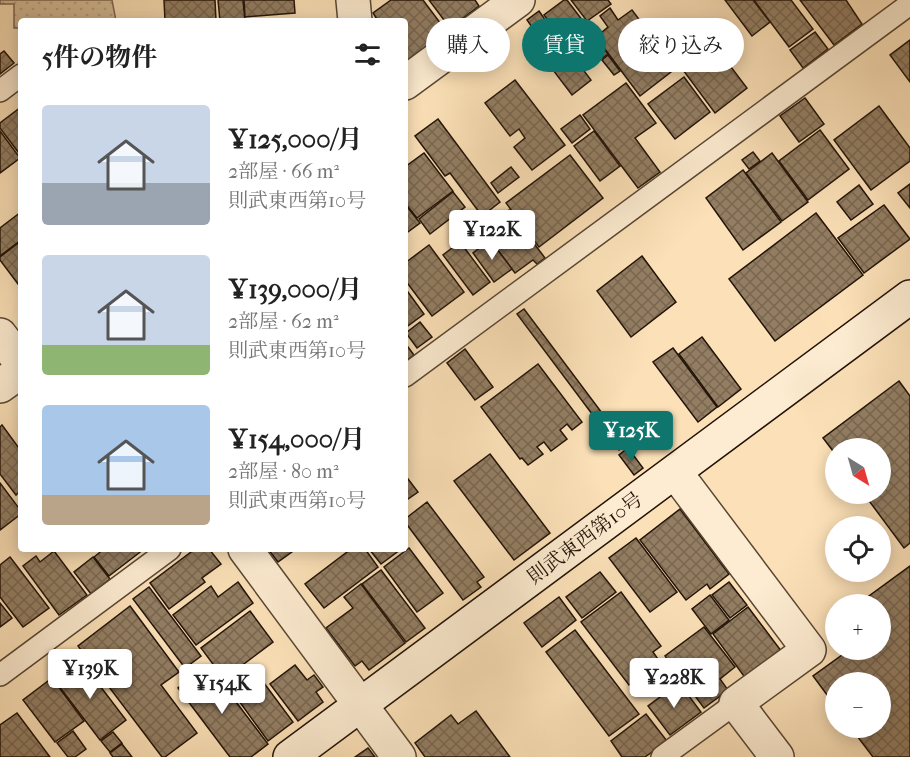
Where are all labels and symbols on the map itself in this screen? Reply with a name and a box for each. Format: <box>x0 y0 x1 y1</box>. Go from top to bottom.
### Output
pin: ¥122K <box>450 210 534 261</box>
pin: ¥125K <box>589 411 673 462</box>
north arrow <box>825 438 891 504</box>
street label: 則武東西第10号 <box>523 487 647 589</box>
pin: ¥139K <box>48 649 132 700</box>
pin: ¥228K <box>632 658 716 709</box>
pin: ¥154K <box>180 664 264 715</box>

